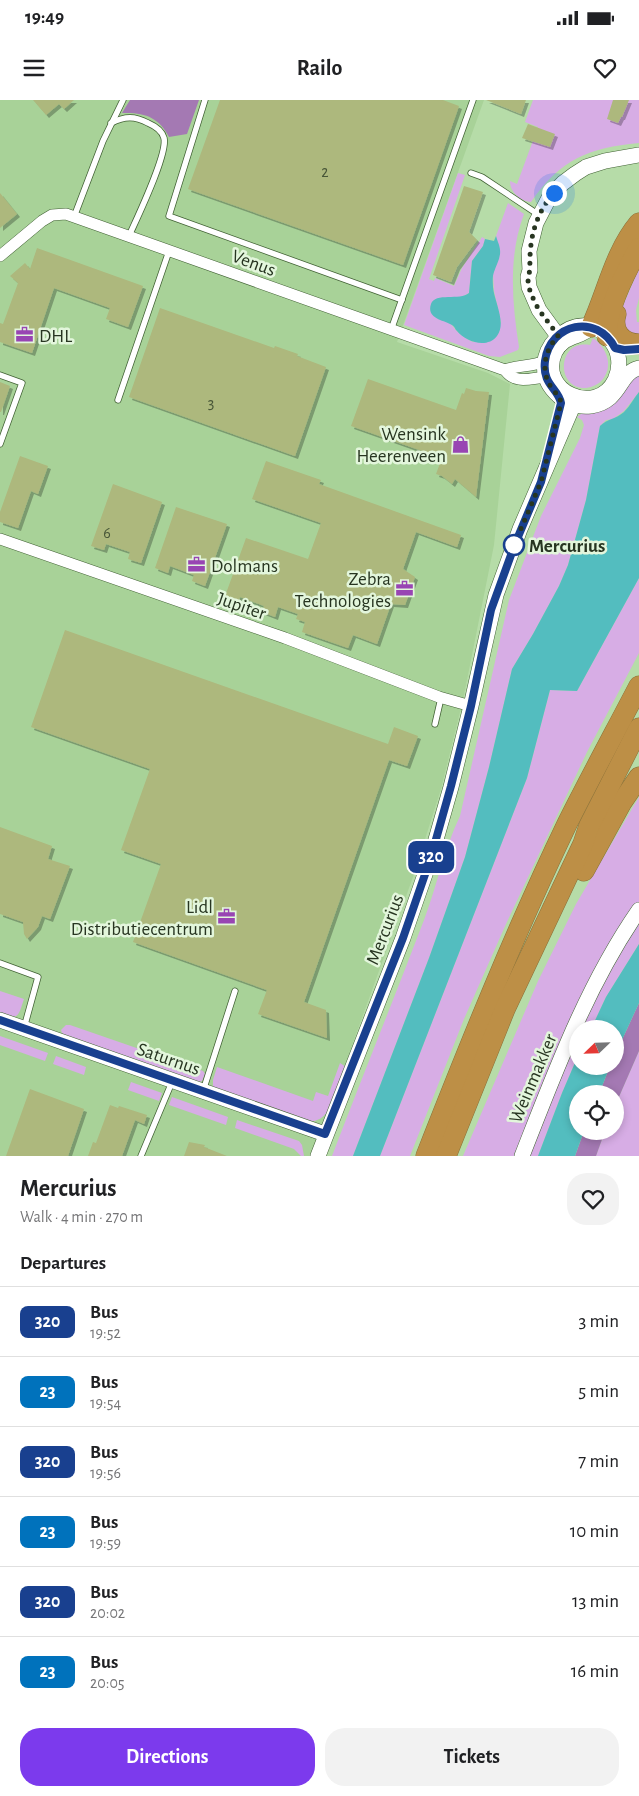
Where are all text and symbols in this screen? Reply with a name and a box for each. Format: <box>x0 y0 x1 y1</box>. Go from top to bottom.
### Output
text: 19:49 <box>25 8 64 27</box>
icon: menu <box>20 54 48 82</box>
icon: heart <box>591 54 619 82</box>
text: Railo <box>297 57 342 79</box>
house number: 2 <box>321 164 329 180</box>
your location <box>542 181 567 206</box>
street label: Venus <box>229 247 278 280</box>
office icon: DHL <box>15 325 35 345</box>
place label: DHL <box>39 327 72 346</box>
house number: 3 <box>208 395 214 411</box>
place label: Wensink Heerenveen <box>356 425 446 466</box>
shop icon: Wensink Heerenveen <box>450 434 470 454</box>
house number: 6 <box>103 525 111 541</box>
marker: Mercurius <box>503 534 525 556</box>
place label: Mercurius <box>529 537 605 556</box>
office icon: Dolmans <box>187 555 207 575</box>
place label: Dolmans <box>211 557 278 576</box>
place label: Zebra Technologies <box>294 570 391 611</box>
office icon: Zebra Technologies <box>395 579 415 599</box>
street label: Jupiter <box>215 589 268 624</box>
line badge: 320 <box>402 841 460 873</box>
text: 320 <box>418 848 444 866</box>
street label: Mercurius <box>363 892 407 967</box>
place label: Lidl Distributiecentrum <box>71 898 213 939</box>
office icon: Lidl Distributiecentrum <box>217 907 237 927</box>
north arrow <box>569 1020 624 1075</box>
map controls <box>569 1020 624 1140</box>
street label: Weinmakker <box>506 1031 561 1126</box>
street label: Saturnus <box>134 1040 203 1079</box>
button: locate <box>569 1085 624 1140</box>
button: heart <box>567 1173 619 1225</box>
text: Mercurius <box>20 1177 116 1201</box>
text: Walk · 4 min · 270 m <box>20 1209 143 1225</box>
text: Departures <box>20 1254 106 1273</box>
text: Bus <box>90 1303 118 1322</box>
text: 3 min <box>578 1312 619 1331</box>
text: 320 <box>35 1313 60 1331</box>
text: 19:52 <box>90 1325 121 1341</box>
text: Bus <box>90 1373 118 1392</box>
text: 5 min <box>578 1382 619 1401</box>
text: 23 <box>39 1383 56 1401</box>
text: 19:54 <box>90 1395 121 1411</box>
text: Bus <box>90 1443 118 1462</box>
text: 7 min <box>578 1452 619 1471</box>
text: 320 <box>35 1453 60 1471</box>
text: 19:56 <box>90 1465 121 1481</box>
text: Bus <box>90 1513 118 1532</box>
text: 10 min <box>570 1522 619 1541</box>
text: 23 <box>39 1523 56 1541</box>
text: 19:59 <box>90 1535 121 1551</box>
text: Bus <box>90 1583 118 1602</box>
text: 13 min <box>572 1592 619 1611</box>
text: 320 <box>35 1593 60 1611</box>
text: 20:02 <box>90 1605 125 1621</box>
text: Bus <box>90 1653 118 1672</box>
text: 16 min <box>571 1662 619 1681</box>
text: 23 <box>39 1663 56 1681</box>
text: 20:05 <box>90 1675 125 1691</box>
button: Directions <box>20 1728 315 1786</box>
button: Tickets <box>325 1728 619 1786</box>

